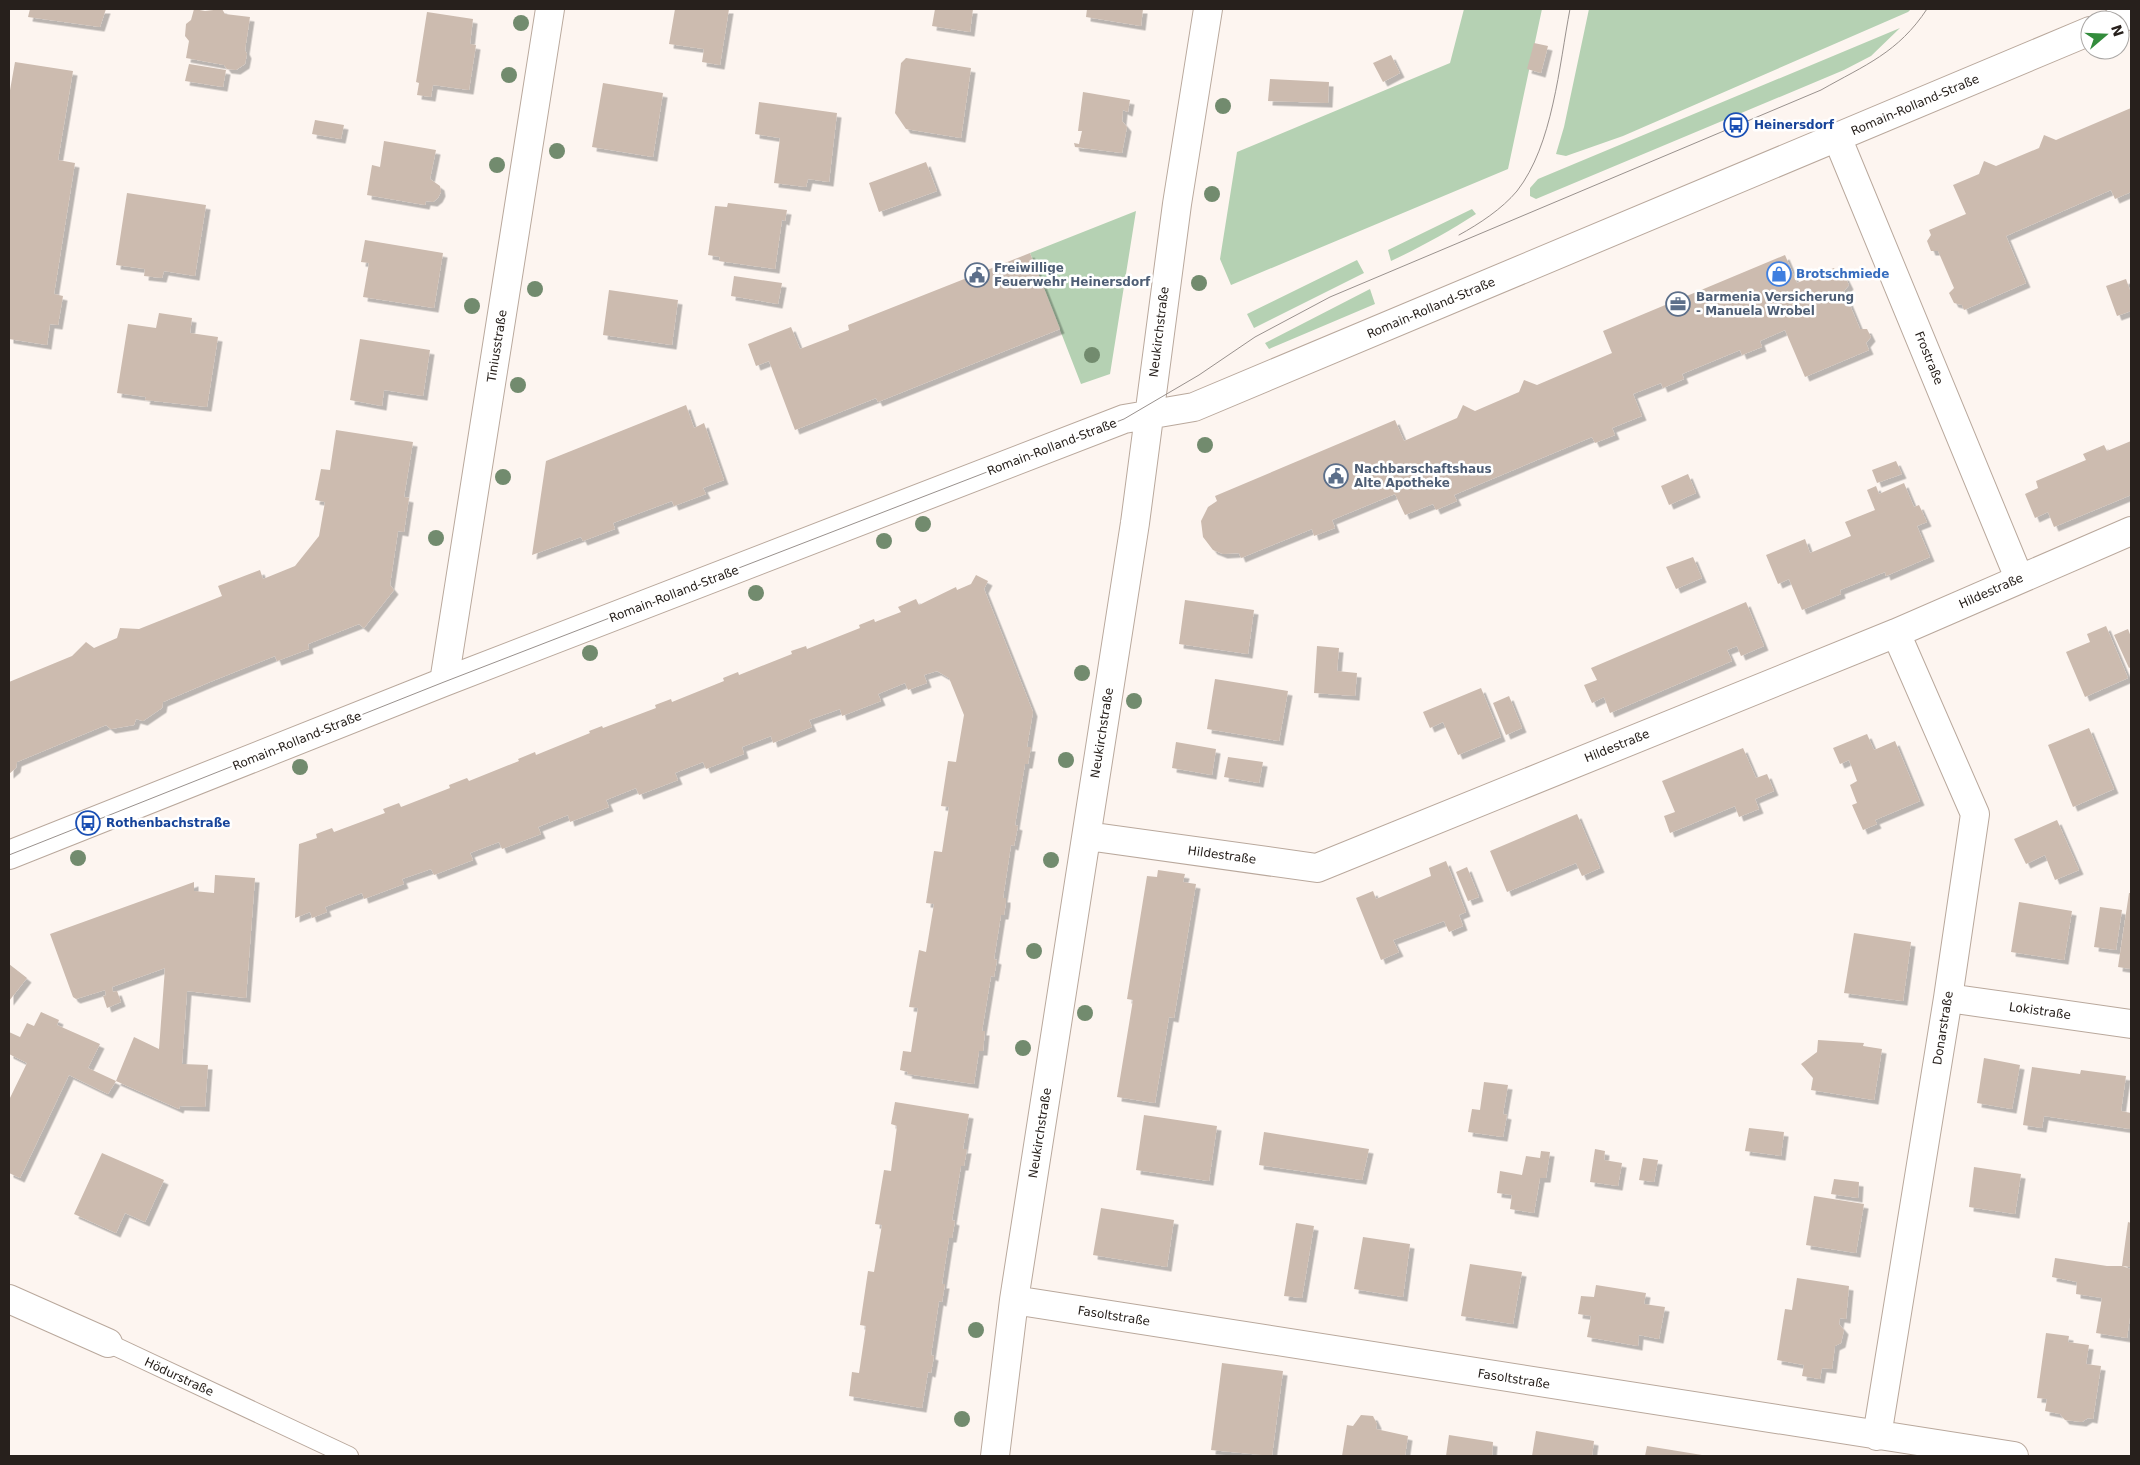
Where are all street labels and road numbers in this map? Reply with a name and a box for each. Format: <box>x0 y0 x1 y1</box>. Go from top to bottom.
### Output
street label: Romain-Rolland-Straße <box>1849 72 1981 138</box>
street label: Romain-Rolland-Straße <box>1365 275 1497 341</box>
street label: Neukirchstraße <box>1146 286 1172 378</box>
street label: Tiniusstraße <box>484 309 510 384</box>
street label: Frostraße <box>1912 329 1946 387</box>
street label: Romain-Rolland-Straße <box>985 416 1119 478</box>
street label: Romain-Rolland-Straße <box>607 563 741 625</box>
street label: Hildestraße <box>1957 571 2025 611</box>
street label: Neukirchstraße <box>1088 687 1116 779</box>
street label: Romain-Rolland-Straße <box>231 709 363 773</box>
street label: Hildestraße <box>1582 727 1652 765</box>
street label: Hildestraße <box>1187 843 1257 867</box>
street label: Donarstraße <box>1930 990 1956 1066</box>
street label: Lokistraße <box>2008 1000 2072 1022</box>
street label: Neukirchstraße <box>1026 1087 1054 1179</box>
street label: Fasoltstraße <box>1077 1303 1151 1329</box>
street label: Hödurstraße <box>142 1355 216 1399</box>
street label: Fasoltstraße <box>1477 1366 1551 1392</box>

